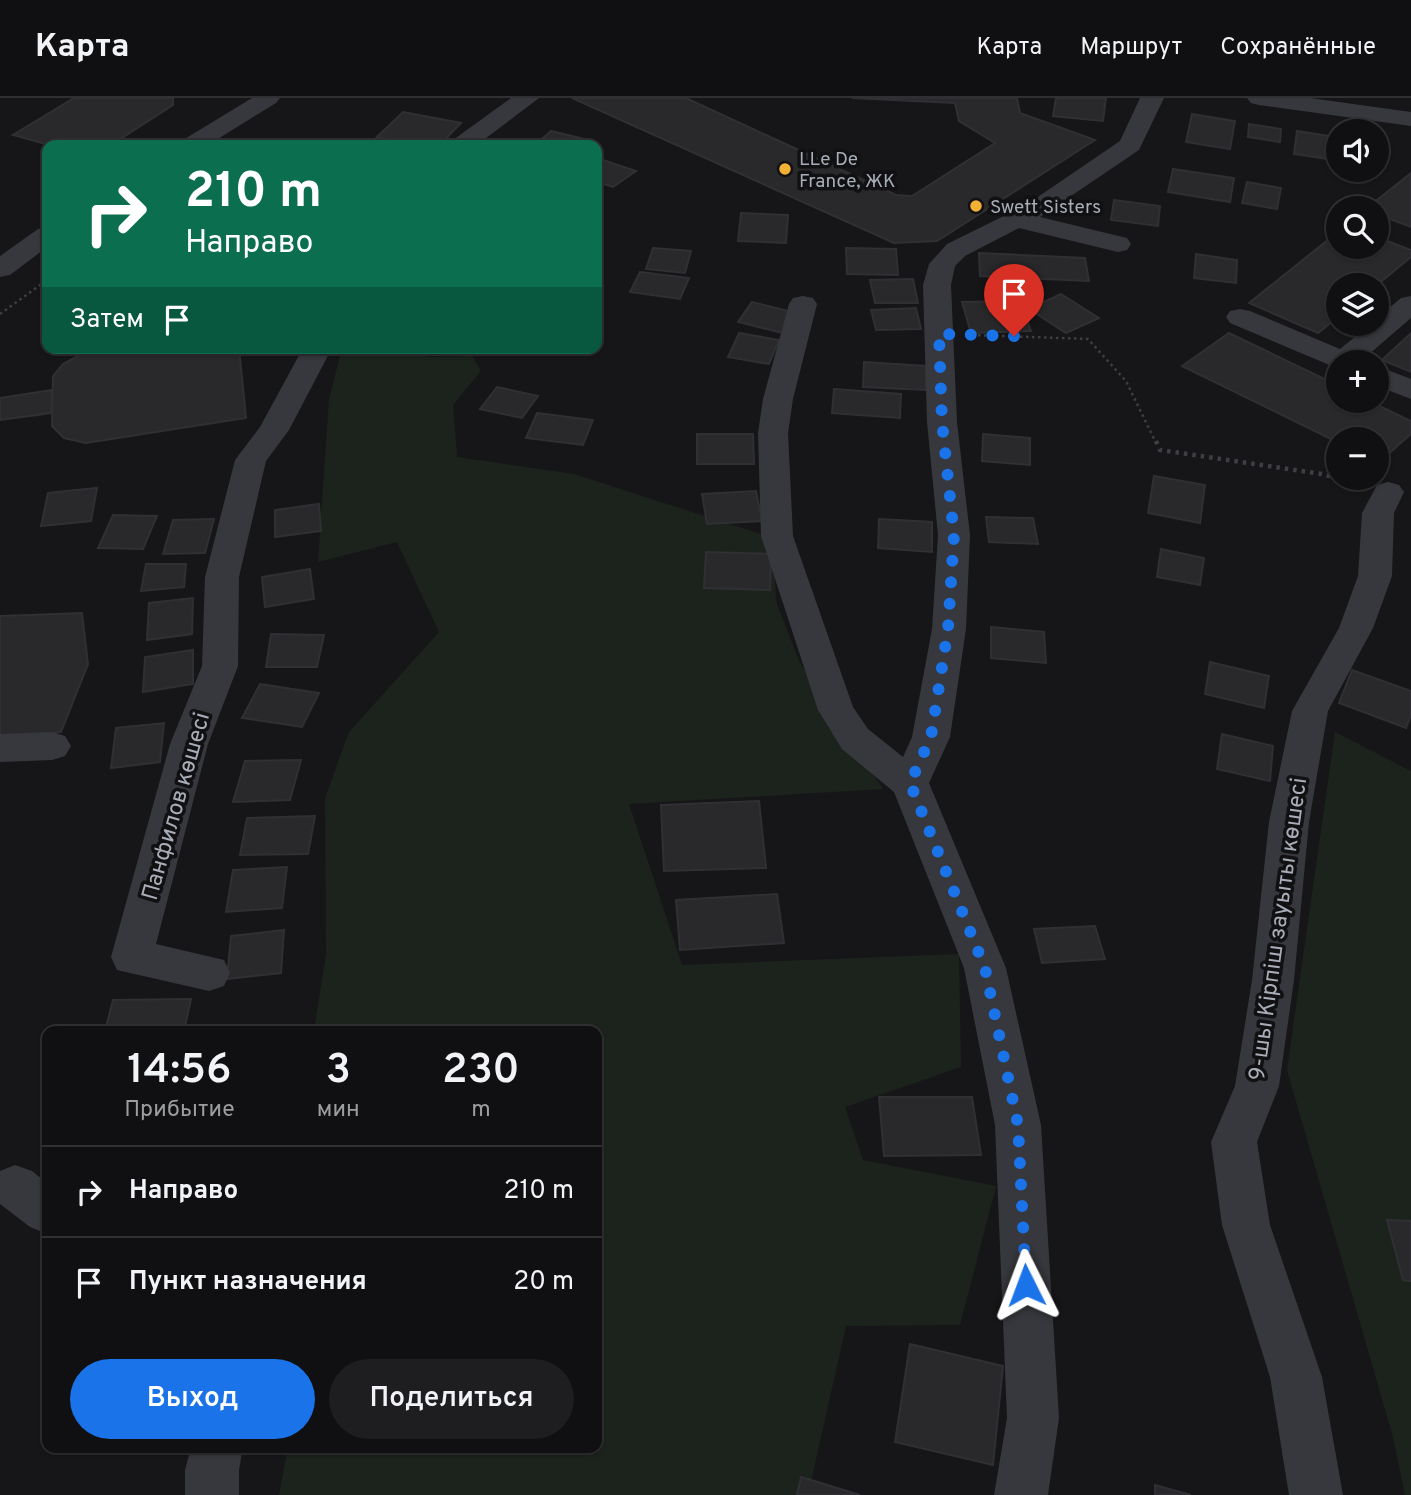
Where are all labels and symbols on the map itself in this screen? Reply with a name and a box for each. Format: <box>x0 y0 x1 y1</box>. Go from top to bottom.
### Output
place label: LLe De France, ЖК <box>799 148 896 194</box>
marker: LLe De France, ЖК <box>777 161 793 177</box>
place label: Swett Sisters <box>990 196 1101 220</box>
marker: Swett Sisters <box>968 198 984 214</box>
pin <box>984 264 1044 336</box>
street label: Панфилов көшесі <box>137 709 218 904</box>
street label: 9-шы Кірпіш зауыты көшесі <box>1244 776 1315 1083</box>
position arrow <box>989 1248 1063 1322</box>

